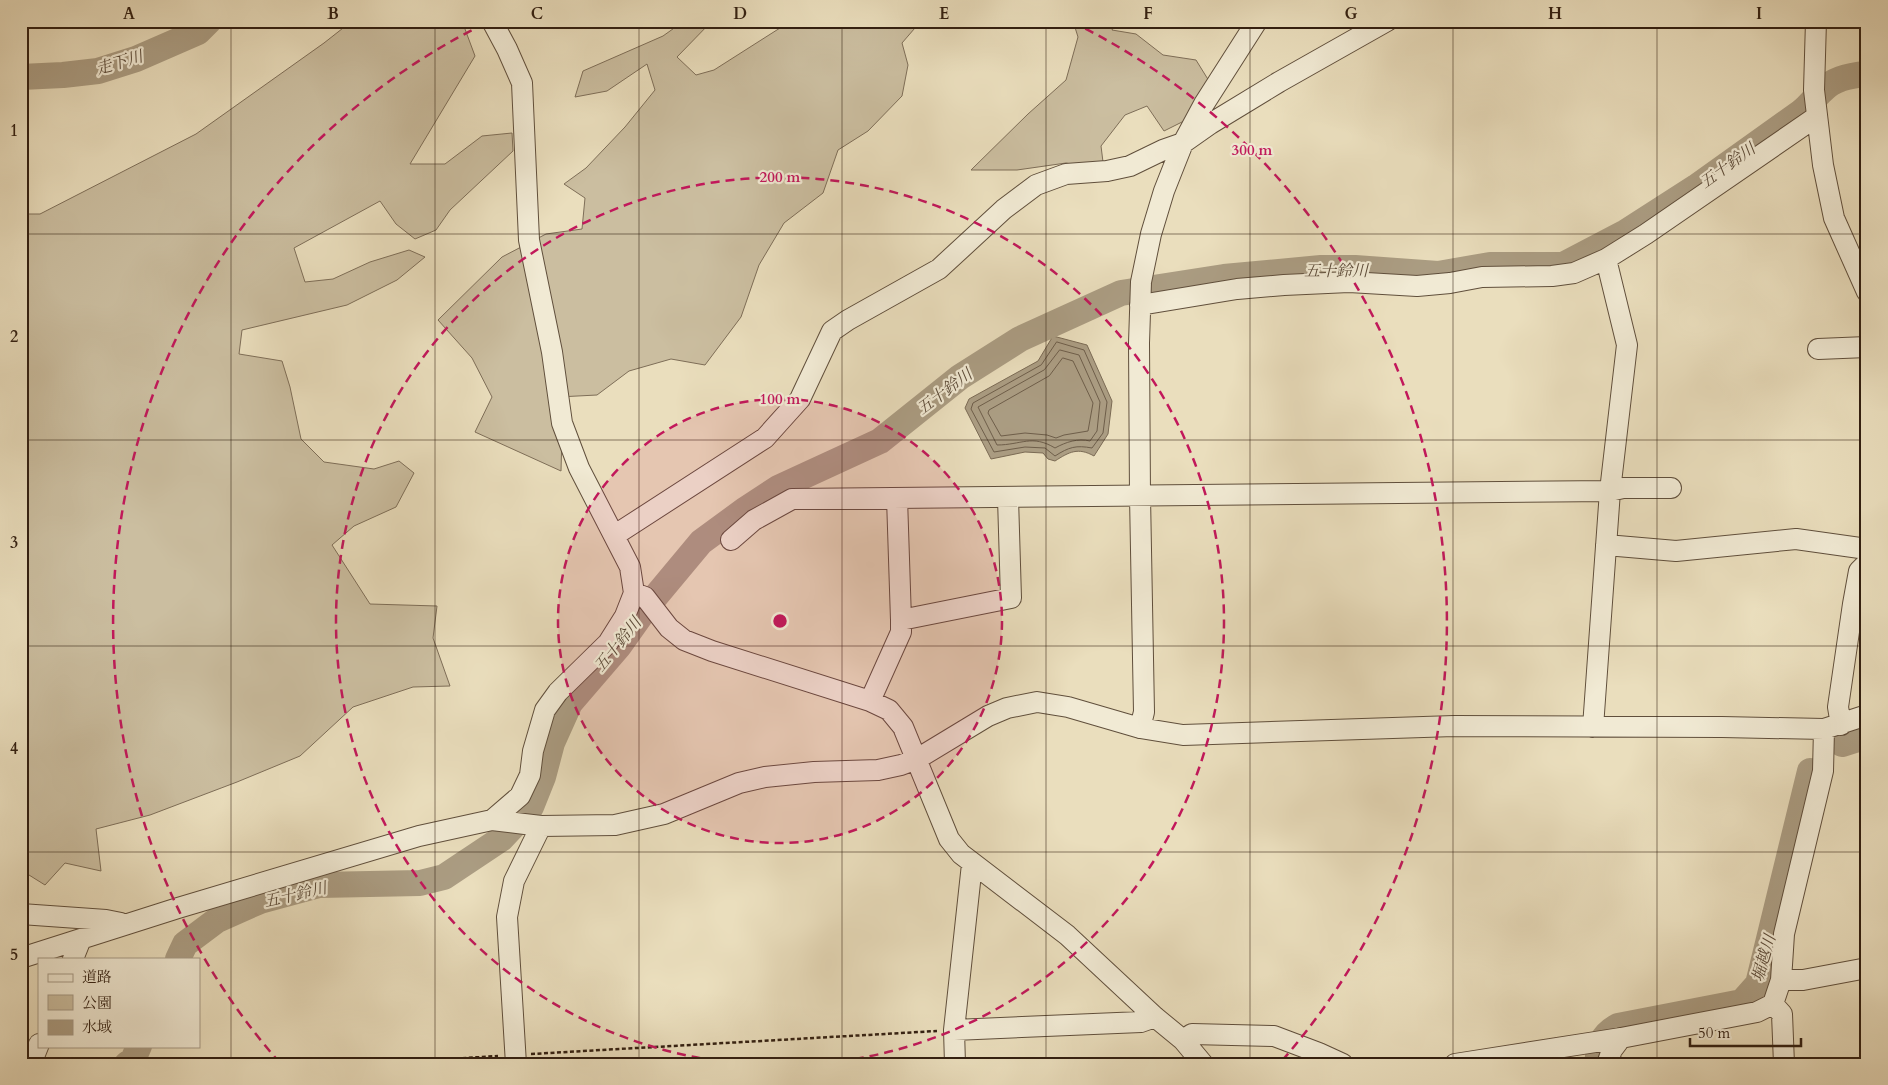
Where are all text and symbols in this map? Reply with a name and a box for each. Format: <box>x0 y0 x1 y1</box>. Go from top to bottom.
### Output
text: A <box>123 3 135 25</box>
text: B <box>327 3 339 25</box>
text: C <box>531 3 543 25</box>
text: D <box>733 3 747 25</box>
text: E <box>939 3 949 25</box>
text: F <box>1143 3 1153 25</box>
text: G <box>1344 3 1358 25</box>
text: H <box>1548 3 1562 25</box>
text: I <box>1756 3 1762 25</box>
water label: 走下川 <box>93 45 147 80</box>
text: 1 <box>10 120 18 142</box>
water label: 五十鈴川 <box>1695 137 1762 194</box>
text: 300 m <box>1232 140 1273 160</box>
text: 200 m <box>760 167 801 187</box>
water label: 五十鈴川 <box>1304 260 1370 282</box>
text: 2 <box>10 326 18 348</box>
water label: 五十鈴川 <box>912 363 978 420</box>
text: 100 m <box>760 389 801 409</box>
text: 3 <box>10 532 18 554</box>
water label: 五十鈴川 <box>589 611 648 676</box>
centre of rings <box>771 612 789 630</box>
text: 4 <box>10 738 18 760</box>
water label: 五十鈴川 <box>262 877 331 913</box>
water label: 堀越川 <box>1747 930 1782 984</box>
text: 5 <box>10 944 18 966</box>
legend <box>38 958 200 1048</box>
text: 道路 <box>82 967 112 987</box>
text: 公園 <box>82 993 112 1013</box>
scale bar <box>1690 1015 1802 1047</box>
text: 水域 <box>82 1017 112 1037</box>
text: 50 m <box>1698 1023 1730 1043</box>

